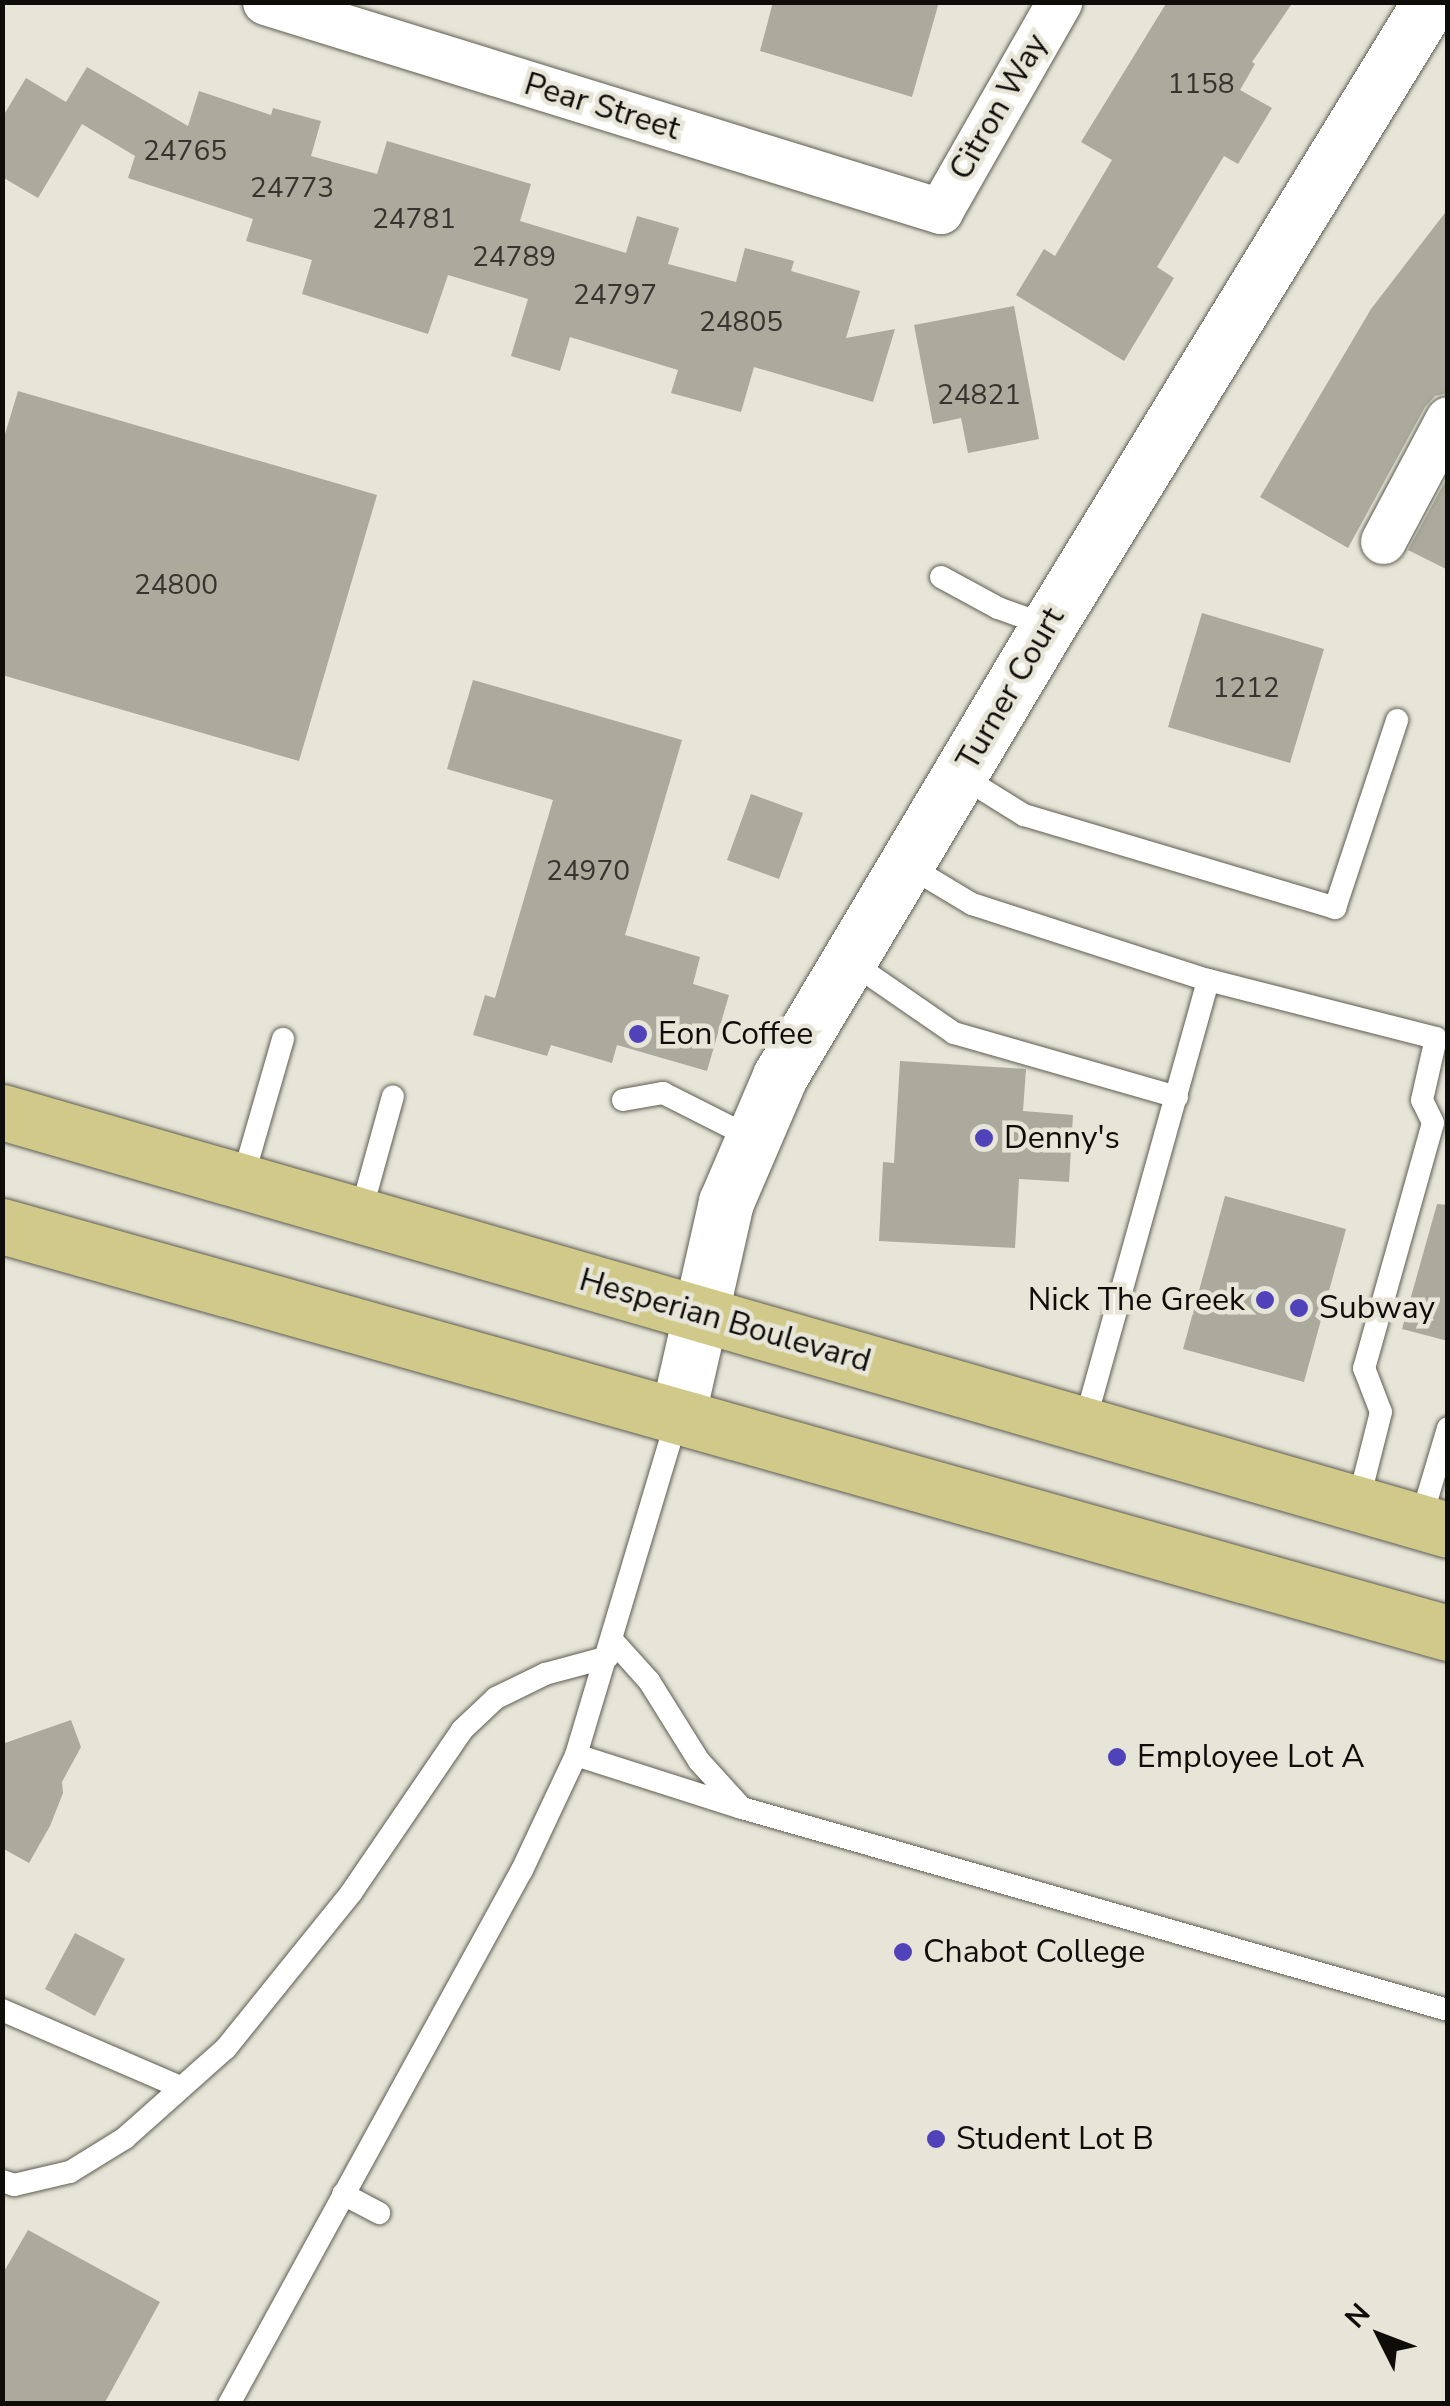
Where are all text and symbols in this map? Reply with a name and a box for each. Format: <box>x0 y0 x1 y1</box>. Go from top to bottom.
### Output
street label: Citron Way <box>942 27 1056 187</box>
street label: Pear Street <box>520 65 684 149</box>
house number: 1158 <box>1167 67 1235 101</box>
house number: 24765 <box>143 134 227 168</box>
house number: 24773 <box>250 171 334 205</box>
house number: 24781 <box>372 202 456 236</box>
house number: 24789 <box>472 240 556 274</box>
house number: 24797 <box>573 278 657 312</box>
house number: 24805 <box>699 305 783 339</box>
house number: 24821 <box>937 378 1021 412</box>
house number: 24800 <box>134 568 218 602</box>
street label: Turner Court <box>949 601 1073 777</box>
house number: 1212 <box>1212 671 1280 705</box>
house number: 24970 <box>546 854 630 888</box>
place label: Eon Coffee <box>658 1015 813 1053</box>
marker: Eon Coffee <box>627 1023 649 1045</box>
place label: Denny's <box>1004 1119 1120 1157</box>
marker: Denny's <box>973 1127 995 1149</box>
street label: Hesperian Boulevard <box>575 1261 875 1381</box>
place label: Nick The Greek <box>1028 1281 1245 1319</box>
marker: Nick The Greek <box>1254 1289 1276 1311</box>
place label: Subway <box>1319 1289 1435 1327</box>
marker: Subway <box>1288 1297 1310 1319</box>
place label: Employee Lot A <box>1137 1738 1365 1776</box>
marker: Employee Lot A <box>1106 1746 1128 1768</box>
place label: Chabot College <box>923 1933 1145 1971</box>
marker: Chabot College <box>892 1941 914 1963</box>
place label: Student Lot B <box>956 2120 1154 2158</box>
marker: Student Lot B <box>925 2128 947 2150</box>
north arrow <box>1330 2286 1430 2386</box>
text: N <box>1337 2295 1379 2336</box>

